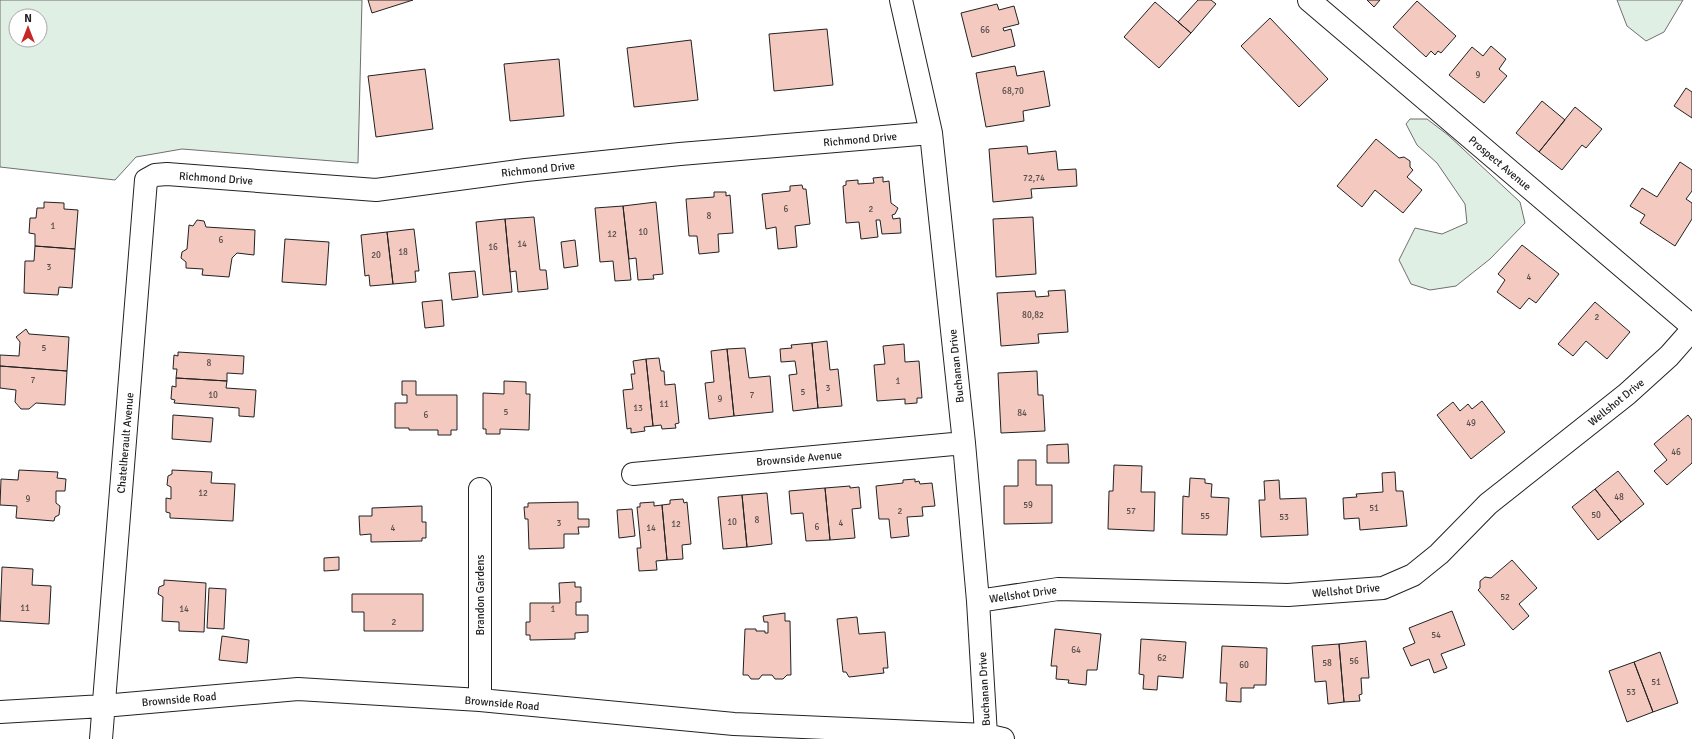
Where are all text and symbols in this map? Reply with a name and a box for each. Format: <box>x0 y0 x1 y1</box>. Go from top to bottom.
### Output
north arrow <box>8 8 48 48</box>
text: N <box>24 12 32 25</box>
house number: 66 <box>980 25 990 36</box>
house number: 9 <box>1476 70 1481 81</box>
house number: 68,70 <box>1002 86 1024 97</box>
street label: Richmond Drive <box>823 130 898 149</box>
street label: Prospect Avenue <box>1466 133 1534 193</box>
street label: Richmond Drive <box>501 159 576 180</box>
street label: Richmond Drive <box>179 169 253 188</box>
house number: 72,74 <box>1023 173 1045 184</box>
house number: 6 <box>784 204 789 215</box>
house number: 2 <box>869 204 874 215</box>
house number: 8 <box>707 211 712 222</box>
house number: 1 <box>51 221 56 232</box>
house number: 10 <box>638 227 648 238</box>
house number: 12 <box>607 229 617 240</box>
house number: 6 <box>219 235 224 246</box>
house number: 14 <box>517 239 527 250</box>
house number: 16 <box>488 242 498 253</box>
house number: 18 <box>398 247 408 258</box>
house number: 20 <box>371 250 381 261</box>
house number: 3 <box>47 262 52 273</box>
house number: 4 <box>1527 272 1532 283</box>
house number: 80,82 <box>1022 310 1044 321</box>
house number: 2 <box>1595 312 1600 323</box>
street label: Buchanan Drive <box>946 328 967 403</box>
house number: 5 <box>42 343 47 354</box>
house number: 8 <box>207 358 212 369</box>
house number: 7 <box>31 375 36 386</box>
house number: 1 <box>896 376 901 387</box>
street label: Wellshot Drive <box>1586 376 1647 429</box>
house number: 3 <box>826 383 831 394</box>
house number: 5 <box>801 387 806 398</box>
house number: 10 <box>208 390 218 401</box>
house number: 7 <box>750 390 755 401</box>
street label: Chatelherault Avenue <box>115 392 136 494</box>
house number: 9 <box>718 394 723 405</box>
house number: 11 <box>659 399 669 410</box>
house number: 13 <box>633 403 643 414</box>
house number: 5 <box>504 407 509 418</box>
house number: 84 <box>1017 408 1027 419</box>
house number: 6 <box>424 410 429 421</box>
house number: 49 <box>1466 418 1476 429</box>
house number: 46 <box>1671 447 1681 458</box>
street label: Brownside Avenue <box>756 448 842 469</box>
house number: 12 <box>198 488 208 499</box>
house number: 48 <box>1614 492 1624 503</box>
house number: 9 <box>26 494 31 505</box>
house number: 59 <box>1023 500 1033 511</box>
house number: 51 <box>1369 503 1379 514</box>
house number: 2 <box>898 506 903 517</box>
house number: 57 <box>1126 506 1136 517</box>
house number: 50 <box>1591 510 1601 521</box>
house number: 55 <box>1200 511 1210 522</box>
house number: 53 <box>1279 512 1289 523</box>
house number: 8 <box>755 515 760 526</box>
house number: 10 <box>727 517 737 528</box>
house number: 3 <box>557 518 562 529</box>
house number: 4 <box>839 518 844 529</box>
house number: 12 <box>671 519 681 530</box>
house number: 6 <box>815 522 820 533</box>
house number: 4 <box>391 523 396 534</box>
house number: 14 <box>646 523 656 534</box>
street label: Brandon Gardens <box>474 554 487 635</box>
street label: Wellshot Drive <box>1312 581 1381 600</box>
street label: Wellshot Drive <box>988 583 1058 606</box>
house number: 52 <box>1500 592 1510 603</box>
house number: 11 <box>20 603 30 614</box>
house number: 14 <box>179 604 189 615</box>
house number: 1 <box>551 604 556 615</box>
house number: 2 <box>392 617 397 628</box>
house number: 54 <box>1431 630 1441 641</box>
house number: 64 <box>1071 645 1081 656</box>
street label: Buchanan Drive <box>976 652 993 726</box>
house number: 62 <box>1157 653 1167 664</box>
house number: 56 <box>1349 656 1359 667</box>
house number: 58 <box>1322 658 1332 669</box>
house number: 60 <box>1239 660 1249 671</box>
house number: 51 <box>1651 677 1661 688</box>
house number: 53 <box>1626 687 1636 698</box>
street label: Brownside Road <box>141 690 217 709</box>
street label: Brownside Road <box>464 694 540 713</box>

